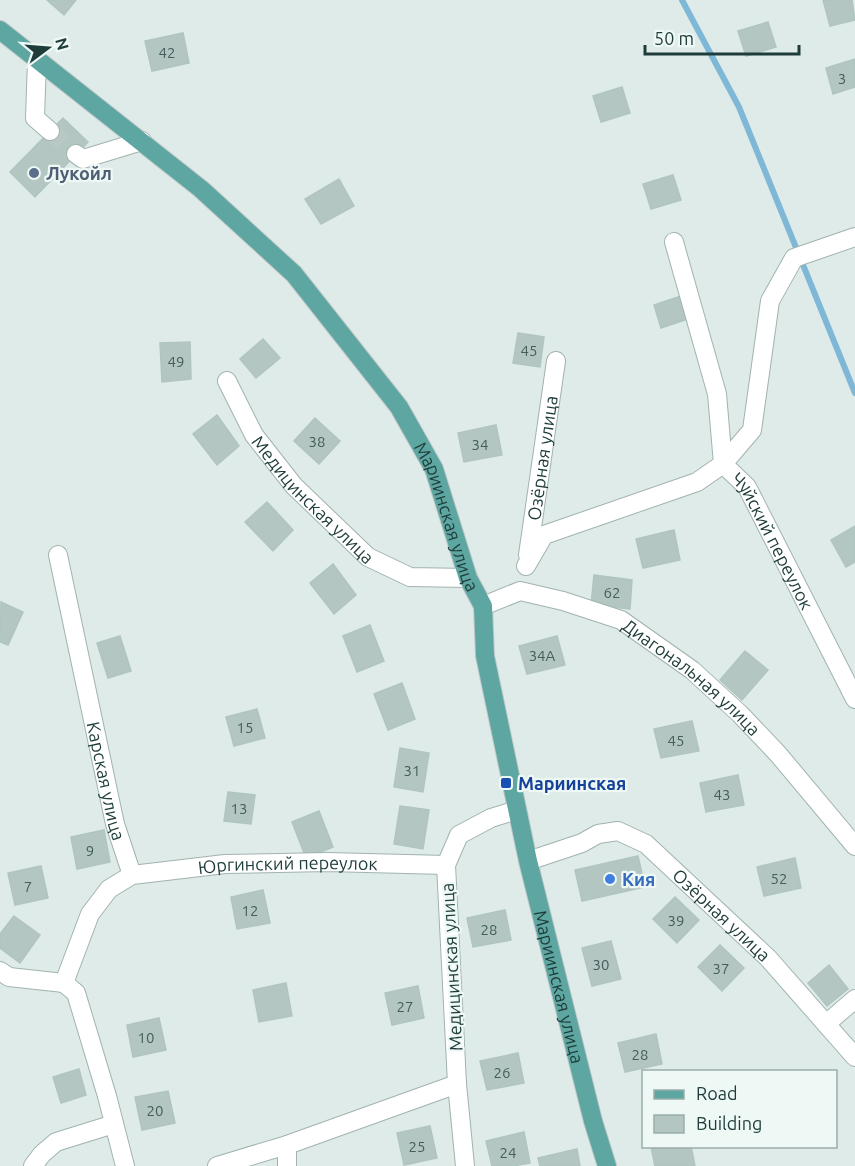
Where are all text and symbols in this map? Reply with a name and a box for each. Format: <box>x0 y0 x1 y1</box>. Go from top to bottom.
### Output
north arrow <box>18 18 78 78</box>
scale bar <box>645 18 800 56</box>
text: 50 m <box>654 28 694 48</box>
text: N <box>52 36 73 52</box>
house number: 42 <box>159 44 175 61</box>
house number: 3 <box>838 70 846 87</box>
place label: Лукойл <box>46 163 112 183</box>
marker: Лукойл <box>27 166 41 180</box>
house number: 45 <box>521 342 537 359</box>
house number: 49 <box>168 353 184 370</box>
street label: Озёрная улица <box>523 394 561 522</box>
street label: Медицинская улица <box>248 431 378 567</box>
house number: 38 <box>309 433 325 450</box>
house number: 34 <box>472 436 488 453</box>
street label: Мариинская улица <box>411 438 483 595</box>
street label: Чуйский переулок <box>728 468 818 613</box>
house number: 62 <box>604 584 620 601</box>
street label: Диагональная улица <box>619 614 765 739</box>
house number: 34А <box>529 647 556 664</box>
house number: 15 <box>237 719 253 736</box>
street label: Карская улица <box>84 720 130 843</box>
house number: 45 <box>668 732 684 749</box>
house number: 31 <box>404 762 420 779</box>
place label: Мариинская <box>518 773 626 793</box>
marker: Мариинская <box>499 776 513 790</box>
house number: 43 <box>714 786 730 803</box>
house number: 13 <box>231 800 247 817</box>
house number: 9 <box>86 842 94 859</box>
street label: Юргинский переулок <box>197 852 378 877</box>
street label: Озёрная улица <box>669 864 775 965</box>
place label: Кия <box>622 869 655 889</box>
house number: 52 <box>771 870 787 887</box>
marker: Кия <box>603 872 617 886</box>
house number: 7 <box>24 878 32 895</box>
street label: Медицинская улица <box>437 882 465 1052</box>
house number: 12 <box>242 902 258 919</box>
street label: Мариинская улица <box>531 908 588 1065</box>
house number: 39 <box>668 912 684 929</box>
house number: 28 <box>481 921 497 938</box>
house number: 30 <box>593 956 609 973</box>
house number: 37 <box>713 960 729 977</box>
house number: 27 <box>397 998 413 1015</box>
house number: 10 <box>138 1029 154 1046</box>
house number: 28 <box>632 1046 648 1063</box>
house number: 26 <box>494 1064 510 1081</box>
legend <box>642 1070 837 1148</box>
text: Road <box>696 1083 738 1103</box>
house number: 20 <box>147 1102 163 1119</box>
text: Building <box>696 1113 762 1133</box>
house number: 25 <box>409 1138 425 1155</box>
house number: 24 <box>500 1144 516 1161</box>

